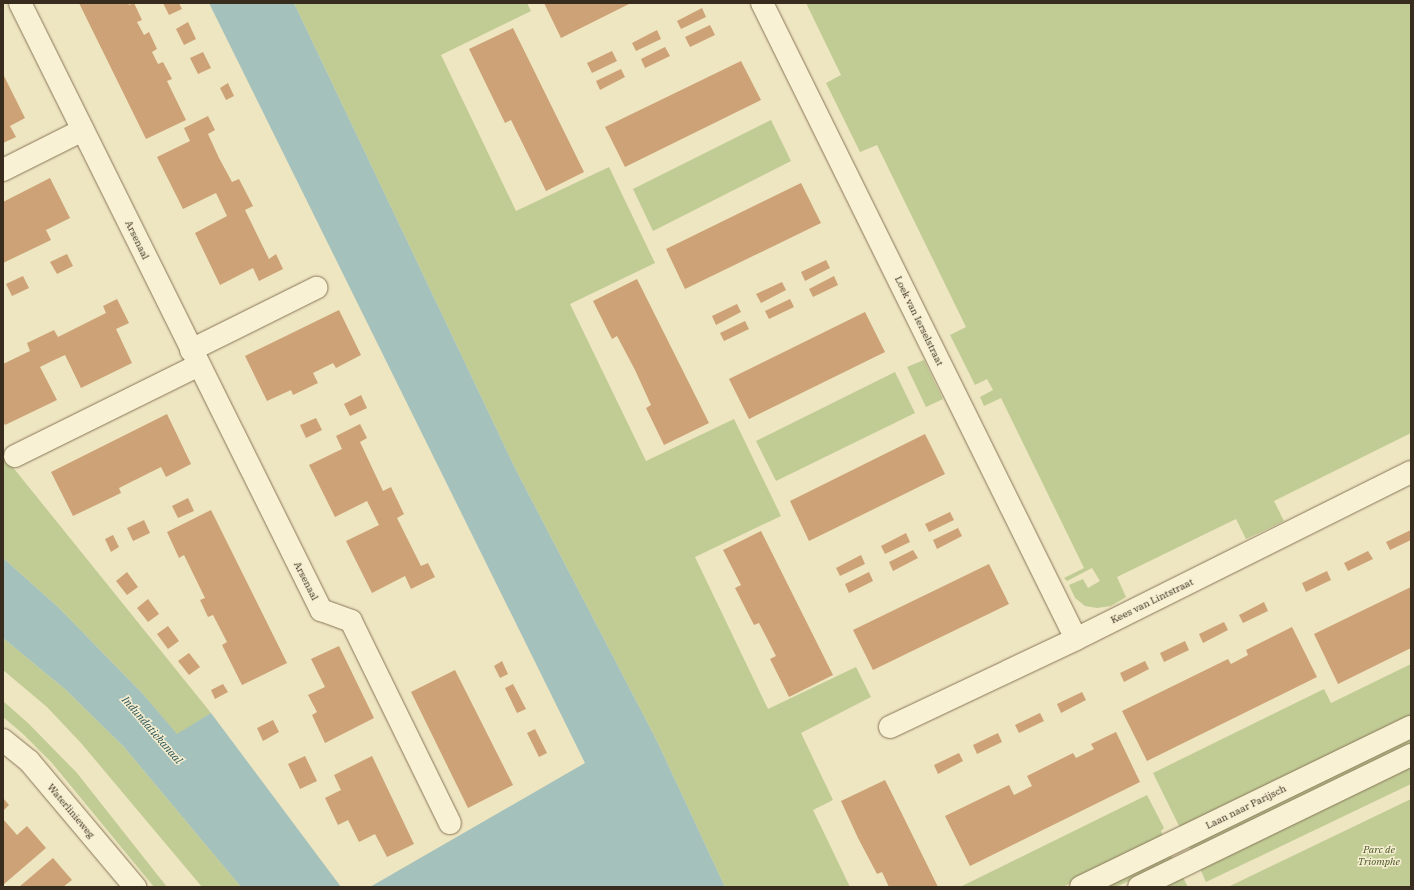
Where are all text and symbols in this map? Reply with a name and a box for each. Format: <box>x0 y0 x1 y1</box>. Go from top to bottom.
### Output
street label: Arsenaal <box>122 219 152 261</box>
street label: Loek van Ierselstraat <box>892 274 946 368</box>
street label: Arsenaal <box>291 560 321 602</box>
street label: Kees van Lintstraat <box>1109 576 1195 626</box>
water label: Indundatiekanaal <box>119 694 185 766</box>
street label: Waterlinieweg <box>45 781 97 841</box>
street label: Laan naar Parijsch <box>1204 782 1288 832</box>
park label: Parc de Triomphe <box>1358 843 1400 866</box>

